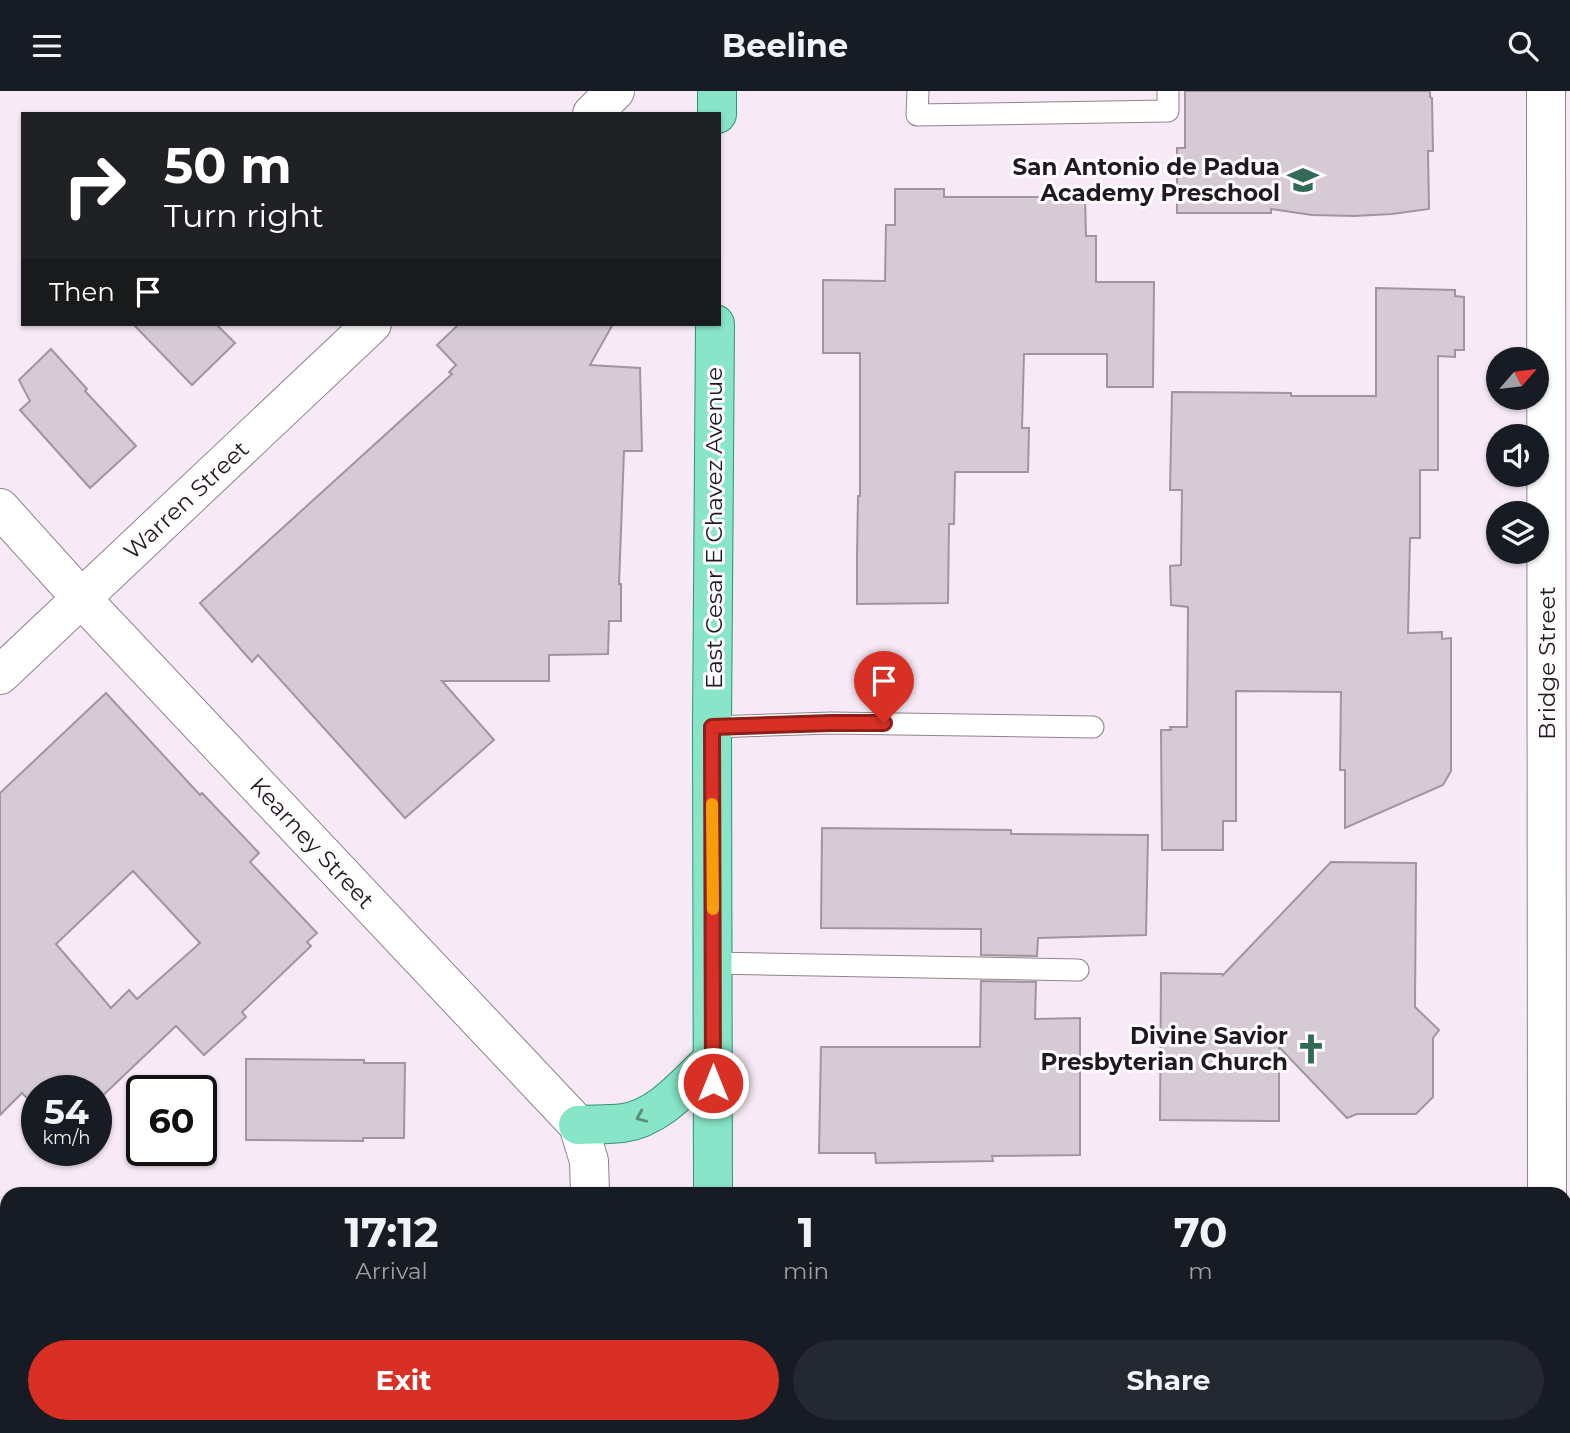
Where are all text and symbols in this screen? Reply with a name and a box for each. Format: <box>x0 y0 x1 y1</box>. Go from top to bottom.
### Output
text: Beeline <box>722 26 848 65</box>
icon: menu <box>28 27 66 65</box>
icon: search <box>1504 27 1542 65</box>
text: 50 m <box>164 136 292 195</box>
icon: right <box>49 140 140 231</box>
place label: San Antonio de Padua Academy Preschool <box>1013 153 1280 207</box>
school or university icon: San Antonio de Padua Academy Preschool <box>1286 163 1320 197</box>
text: Turn right <box>164 196 324 235</box>
icon: arrive <box>129 273 167 311</box>
text: Then <box>49 276 115 308</box>
north arrow <box>1486 347 1549 409</box>
map controls <box>1486 347 1549 564</box>
street label: East Cesar E Chavez Avenue <box>700 367 728 689</box>
button: sound <box>1486 424 1549 487</box>
street label: Warren Street <box>118 435 254 565</box>
button: layers <box>1486 501 1549 564</box>
street label: Bridge Street <box>1533 586 1561 740</box>
pin <box>854 651 914 723</box>
icon: arrive <box>865 662 903 700</box>
street label: Kearney Street <box>244 772 380 914</box>
place label: Divine Savior Presbyterian Church <box>1041 1022 1288 1076</box>
church icon: Divine Savior Presbyterian Church <box>1294 1032 1328 1066</box>
position arrow <box>676 1046 750 1120</box>
speed limit sign: 60 <box>126 1075 217 1166</box>
text: 54 <box>44 1090 89 1133</box>
one-way arrow <box>636 1109 649 1123</box>
text: km/h <box>42 1127 91 1149</box>
text: 17:12 <box>345 1206 438 1258</box>
text: 1 <box>798 1206 814 1258</box>
text: 70 <box>1174 1206 1227 1258</box>
text: Arrival <box>355 1257 428 1285</box>
text: min <box>783 1257 829 1285</box>
text: m <box>1188 1257 1213 1285</box>
button: Exit <box>28 1340 779 1420</box>
button: Share <box>793 1340 1544 1420</box>

